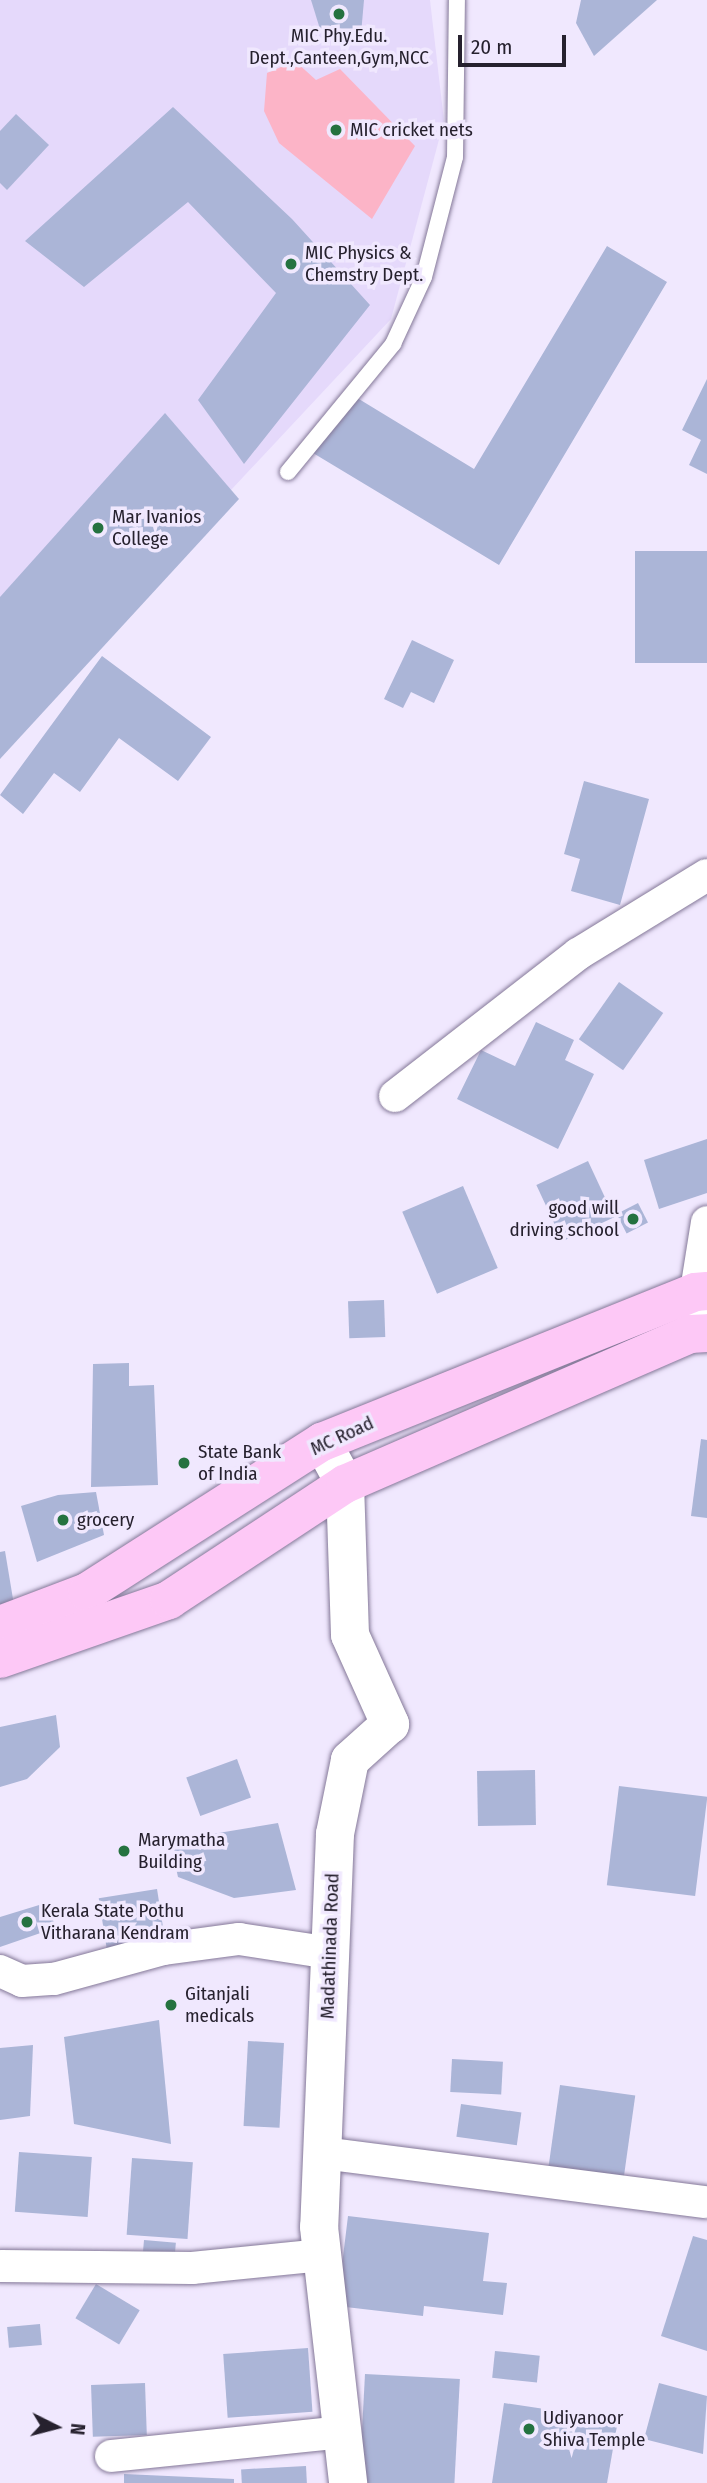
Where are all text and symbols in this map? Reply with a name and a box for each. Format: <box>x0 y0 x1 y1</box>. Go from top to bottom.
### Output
marker: MIC Phy.Edu. Dept.,Canteen,Gym,NCC <box>331 6 347 22</box>
scale bar <box>462 21 570 65</box>
place label: MIC Phy.Edu. Dept.,Canteen,Gym,NCC <box>249 25 429 69</box>
text: 20 m <box>471 34 512 60</box>
place label: MIC cricket nets <box>350 119 473 141</box>
marker: MIC cricket nets <box>328 122 344 138</box>
place label: MIC Physics & Chemstry Dept. <box>305 242 423 286</box>
marker: MIC Physics & Chemstry Dept. <box>283 256 299 272</box>
place label: Mar Ivanios College <box>112 506 201 550</box>
marker: Mar Ivanios College <box>90 520 106 536</box>
place label: good will driving school <box>509 1197 619 1241</box>
marker: good will driving school <box>625 1211 641 1227</box>
street label: MC Road <box>307 1412 377 1460</box>
place label: State Bank of India <box>198 1441 281 1485</box>
marker: State Bank of India <box>176 1455 192 1471</box>
place label: grocery <box>77 1509 134 1531</box>
marker: grocery <box>55 1512 71 1528</box>
place label: Marymatha Building <box>138 1829 225 1873</box>
marker: Marymatha Building <box>116 1843 132 1859</box>
street label: Madathinada Road <box>316 1873 344 2019</box>
place label: Kerala State Pothu Vitharana Kendram <box>41 1900 189 1944</box>
marker: Kerala State Pothu Vitharana Kendram <box>19 1914 35 1930</box>
place label: Gitanjali medicals <box>185 1983 254 2027</box>
marker: Gitanjali medicals <box>163 1997 179 2013</box>
north arrow <box>21 2392 91 2462</box>
place label: Udiyanoor Shiva Temple <box>543 2407 645 2451</box>
marker: Udiyanoor Shiva Temple <box>521 2421 537 2437</box>
text: N <box>65 2422 89 2436</box>

